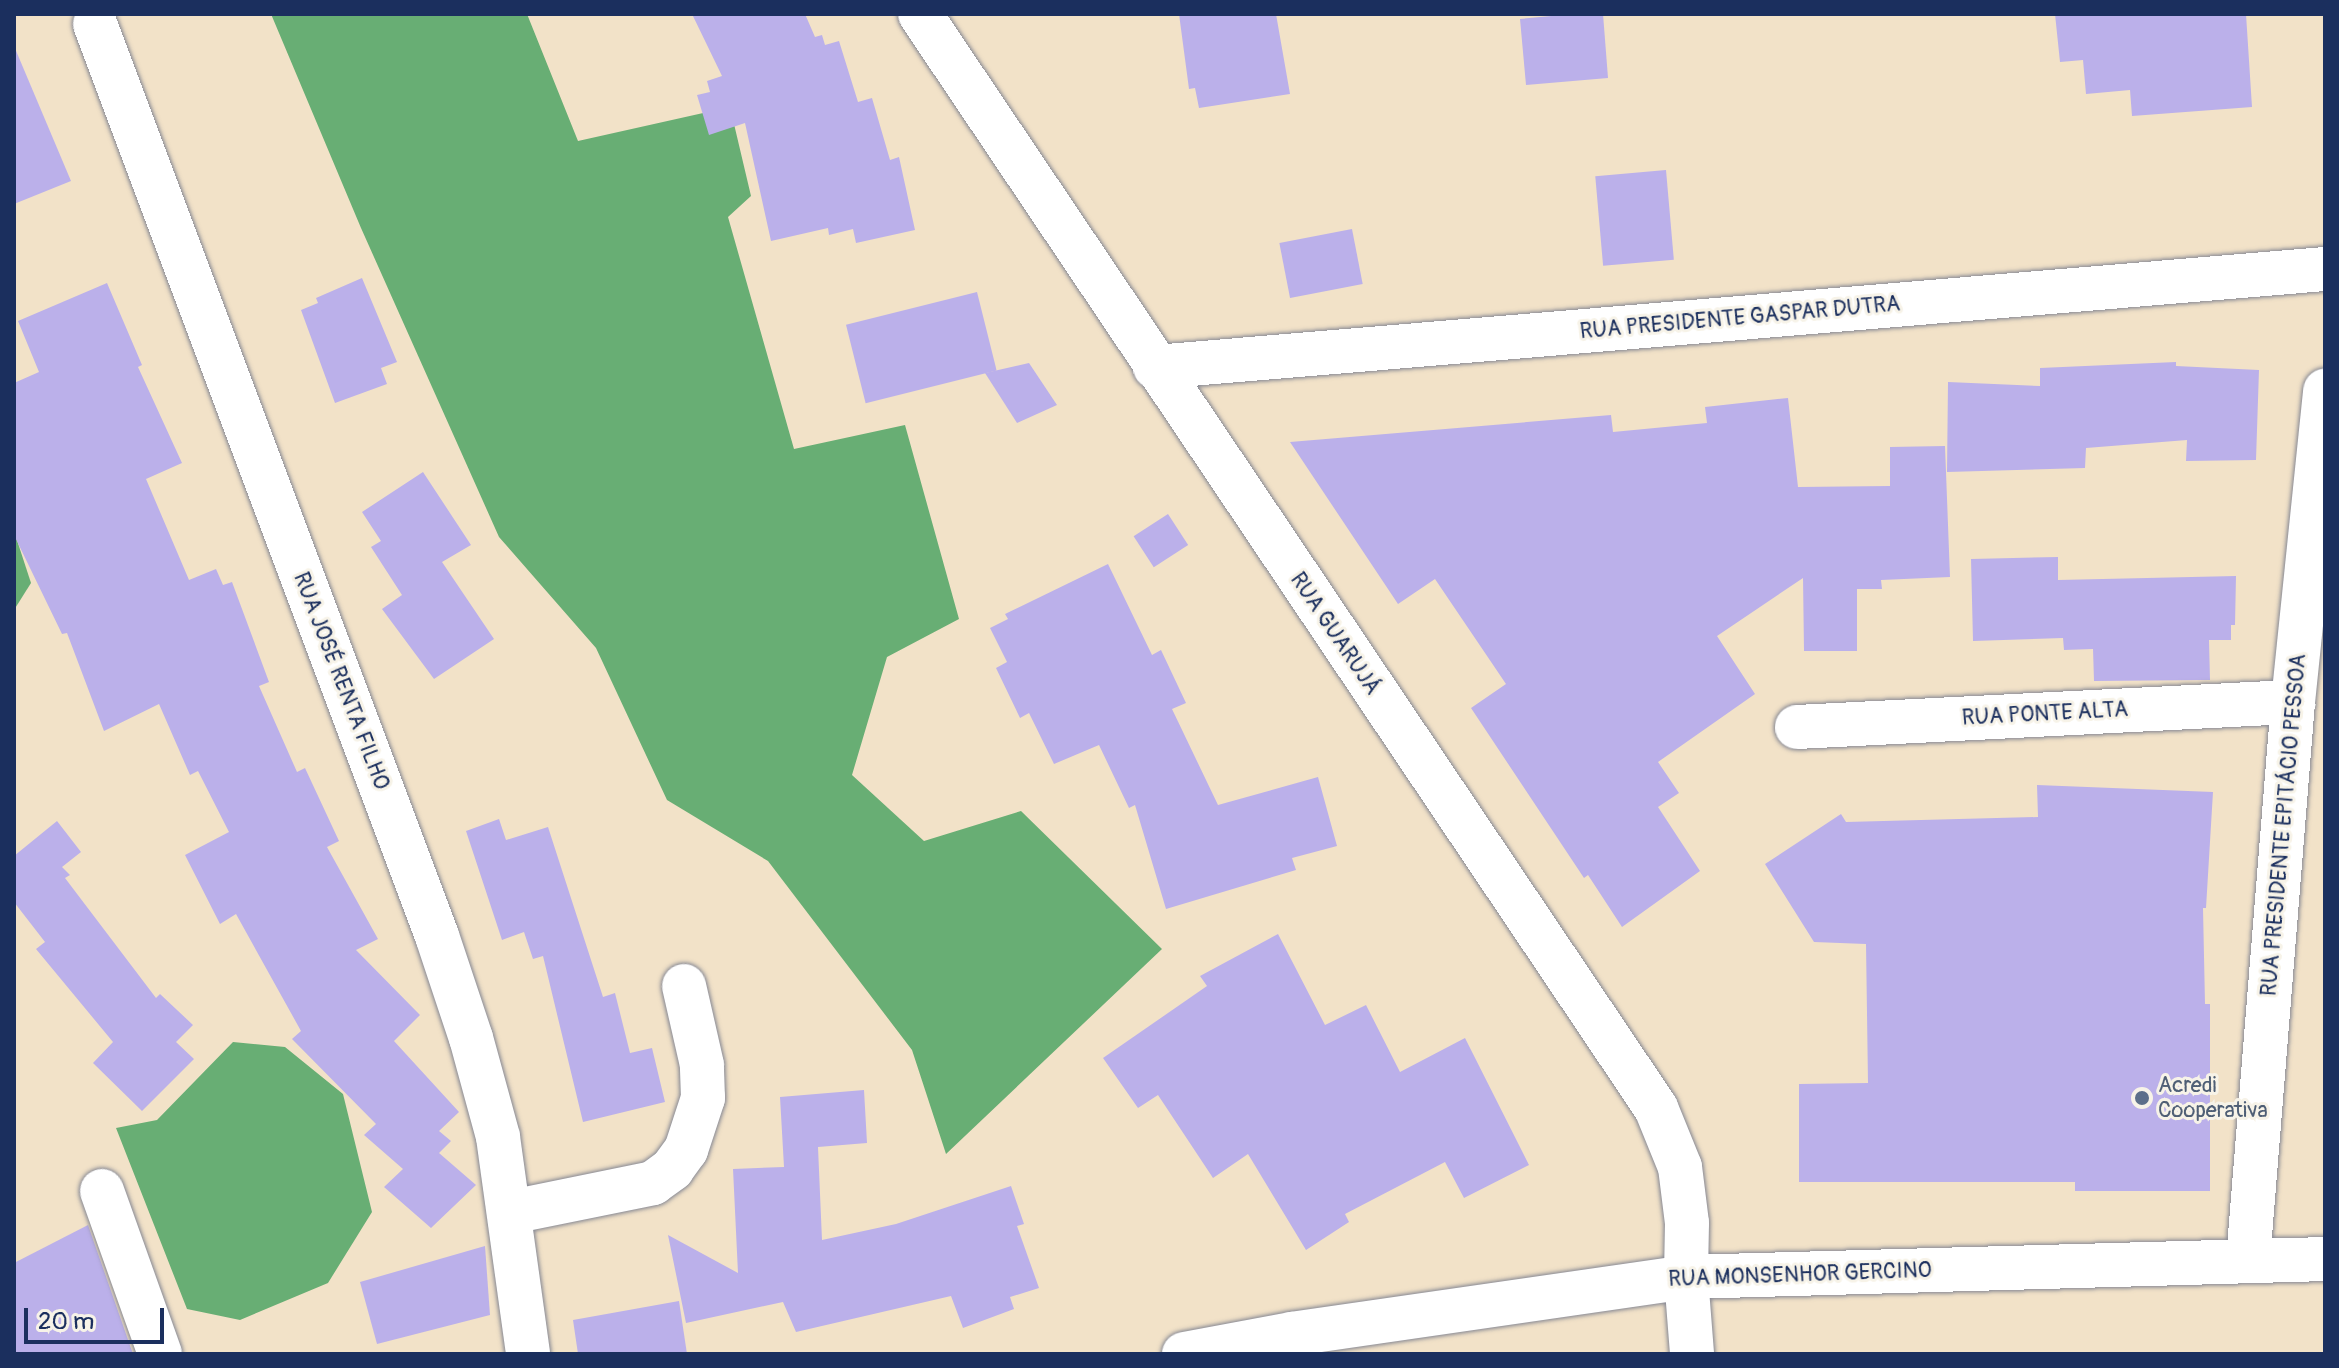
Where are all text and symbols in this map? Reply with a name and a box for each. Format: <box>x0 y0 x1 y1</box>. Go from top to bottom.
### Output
street label: RUA PRESIDENTE GASPAR DUTRA <box>1579 291 1901 345</box>
street label: RUA GUARUJÁ <box>1284 568 1386 700</box>
street label: RUA JOSÉ RENTA FILHO <box>287 569 395 793</box>
street label: RUA PRESIDENTE EPITÁCIO PESSOA <box>2256 653 2312 997</box>
street label: RUA PONTE ALTA <box>1961 696 2129 732</box>
place label: Acredi Cooperativa <box>2158 1072 2268 1124</box>
marker: Acredi Cooperativa <box>2133 1089 2151 1107</box>
street label: RUA MONSENHOR GERCINO <box>1668 1257 1932 1293</box>
scale bar <box>28 1292 168 1342</box>
text: 20 m <box>38 1307 94 1336</box>

